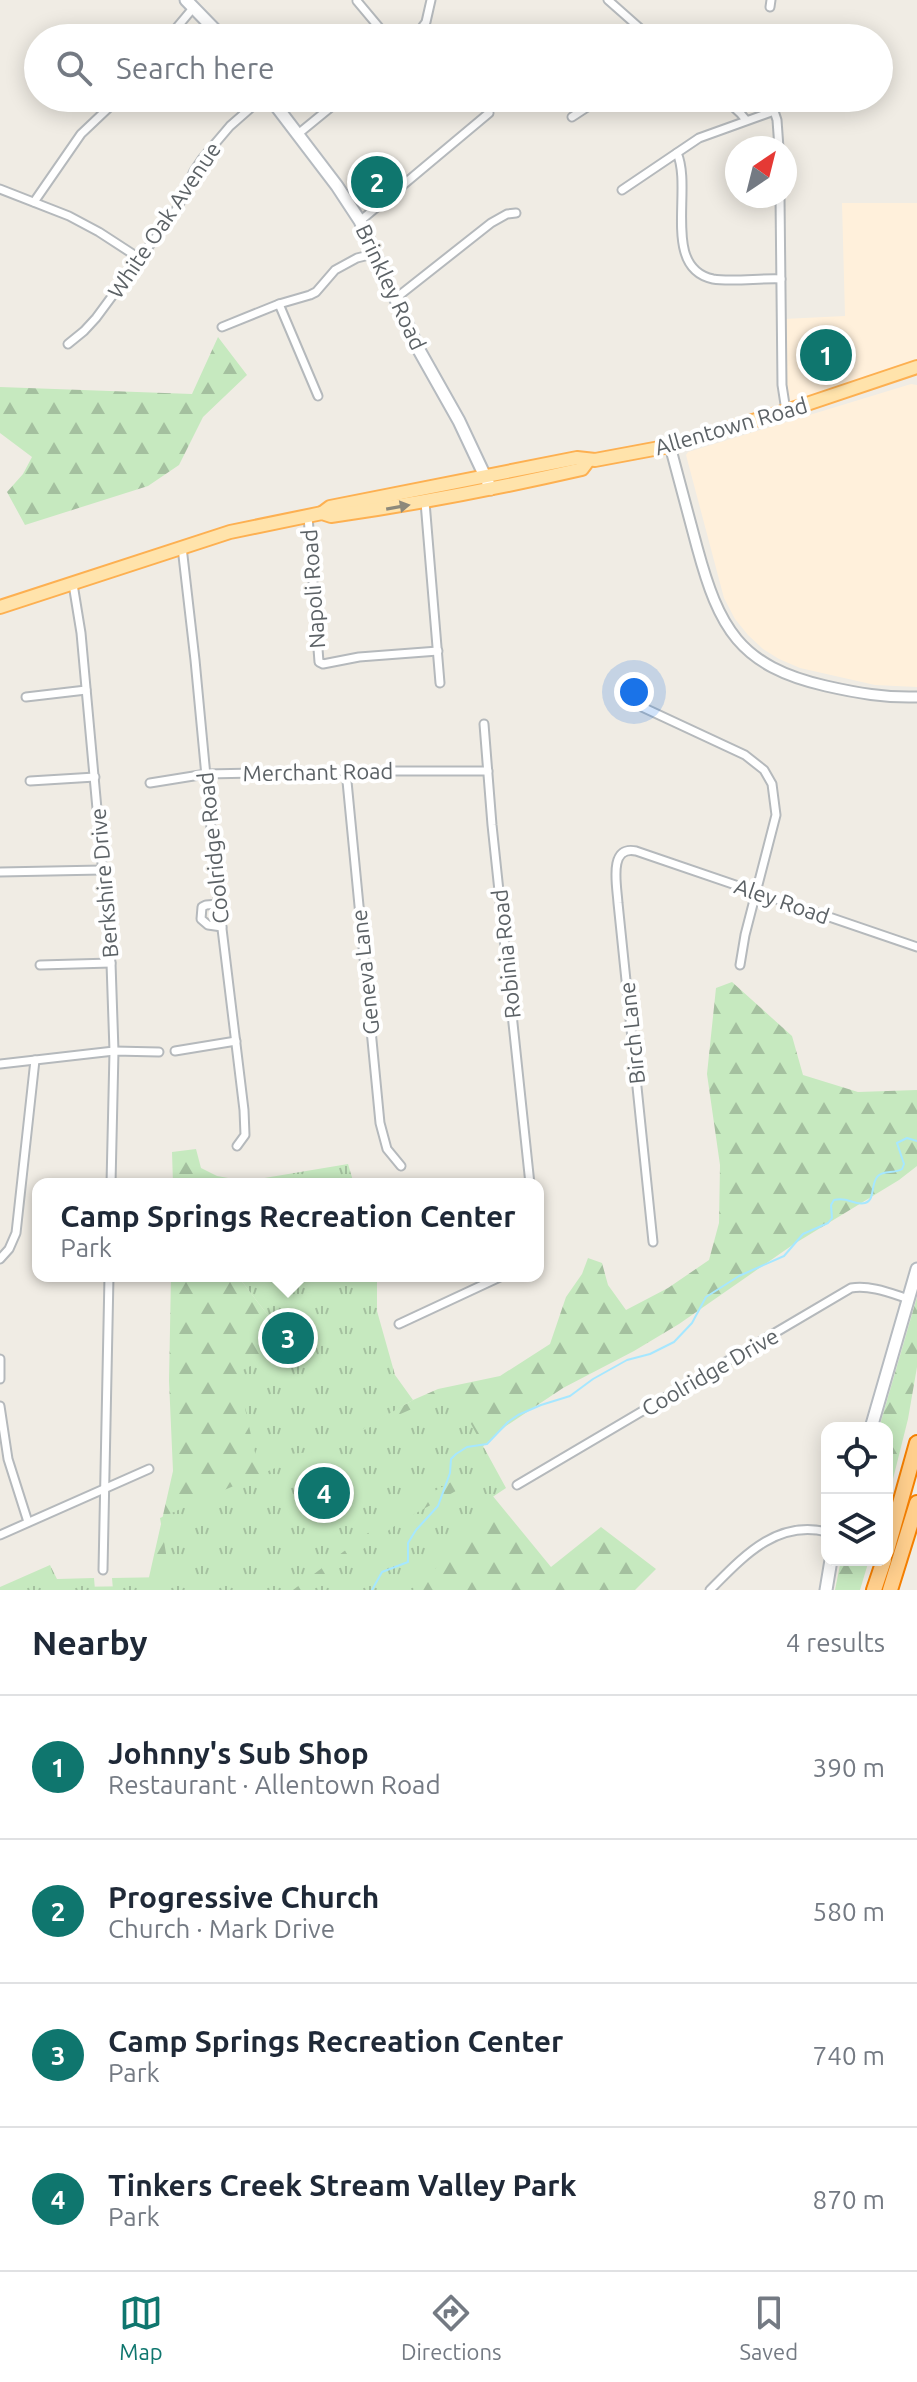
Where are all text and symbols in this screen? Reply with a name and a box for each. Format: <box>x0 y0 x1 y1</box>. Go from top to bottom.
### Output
search box <box>24 24 893 112</box>
icon: search <box>52 46 96 90</box>
text: Search here <box>116 51 275 85</box>
north arrow <box>725 136 797 208</box>
street label: White Oak Avenue <box>102 137 225 302</box>
pin: 2 <box>351 152 403 212</box>
street label: Brinkley Road <box>351 220 431 354</box>
pin: 1 <box>800 325 852 385</box>
street label: Allentown Road <box>652 392 810 459</box>
one-way arrow <box>386 500 411 512</box>
street label: Napoli Road <box>296 528 329 650</box>
your location <box>614 672 654 712</box>
street label: Merchant Road <box>242 758 394 785</box>
street label: Coolridge Road <box>192 771 233 925</box>
street label: Berkshire Drive <box>84 807 123 959</box>
street label: Aley Road <box>731 873 833 928</box>
street label: Robinia Road <box>486 888 525 1020</box>
street label: Geneva Lane <box>345 908 384 1036</box>
street label: Birch Lane <box>614 981 649 1085</box>
popup <box>32 1178 544 1282</box>
text: Camp Springs Recreation Center <box>60 1199 516 1233</box>
text: Park <box>60 1233 112 1262</box>
pin: 3 <box>262 1308 314 1368</box>
street label: Coolridge Drive <box>637 1322 782 1421</box>
map controls <box>821 1422 893 1566</box>
button: locate <box>821 1422 893 1494</box>
pin: 4 <box>298 1463 350 1523</box>
button: layers <box>821 1494 893 1566</box>
text: Nearby <box>32 1623 147 1661</box>
text: 4 results <box>786 1628 885 1657</box>
text: Johnny's Sub Shop <box>108 1736 369 1770</box>
text: 1 <box>51 1753 65 1782</box>
text: 390 m <box>813 1753 885 1782</box>
text: Restaurant · Allentown Road <box>108 1770 441 1799</box>
text: Progressive Church <box>108 1880 379 1914</box>
text: 2 <box>51 1897 65 1926</box>
text: 580 m <box>813 1897 885 1926</box>
text: Church · Mark Drive <box>108 1914 335 1943</box>
text: Camp Springs Recreation Center <box>108 2024 563 2058</box>
text: 3 <box>51 2041 65 2070</box>
text: 740 m <box>813 2041 885 2070</box>
text: Park <box>108 2058 160 2087</box>
text: Tinkers Creek Stream Valley Park <box>108 2168 577 2202</box>
text: 4 <box>51 2185 65 2214</box>
text: 870 m <box>813 2185 885 2214</box>
text: Park <box>108 2202 160 2231</box>
tab: Map <box>119 2291 163 2364</box>
tab: Directions <box>401 2291 502 2364</box>
tab: Saved <box>739 2291 798 2364</box>

